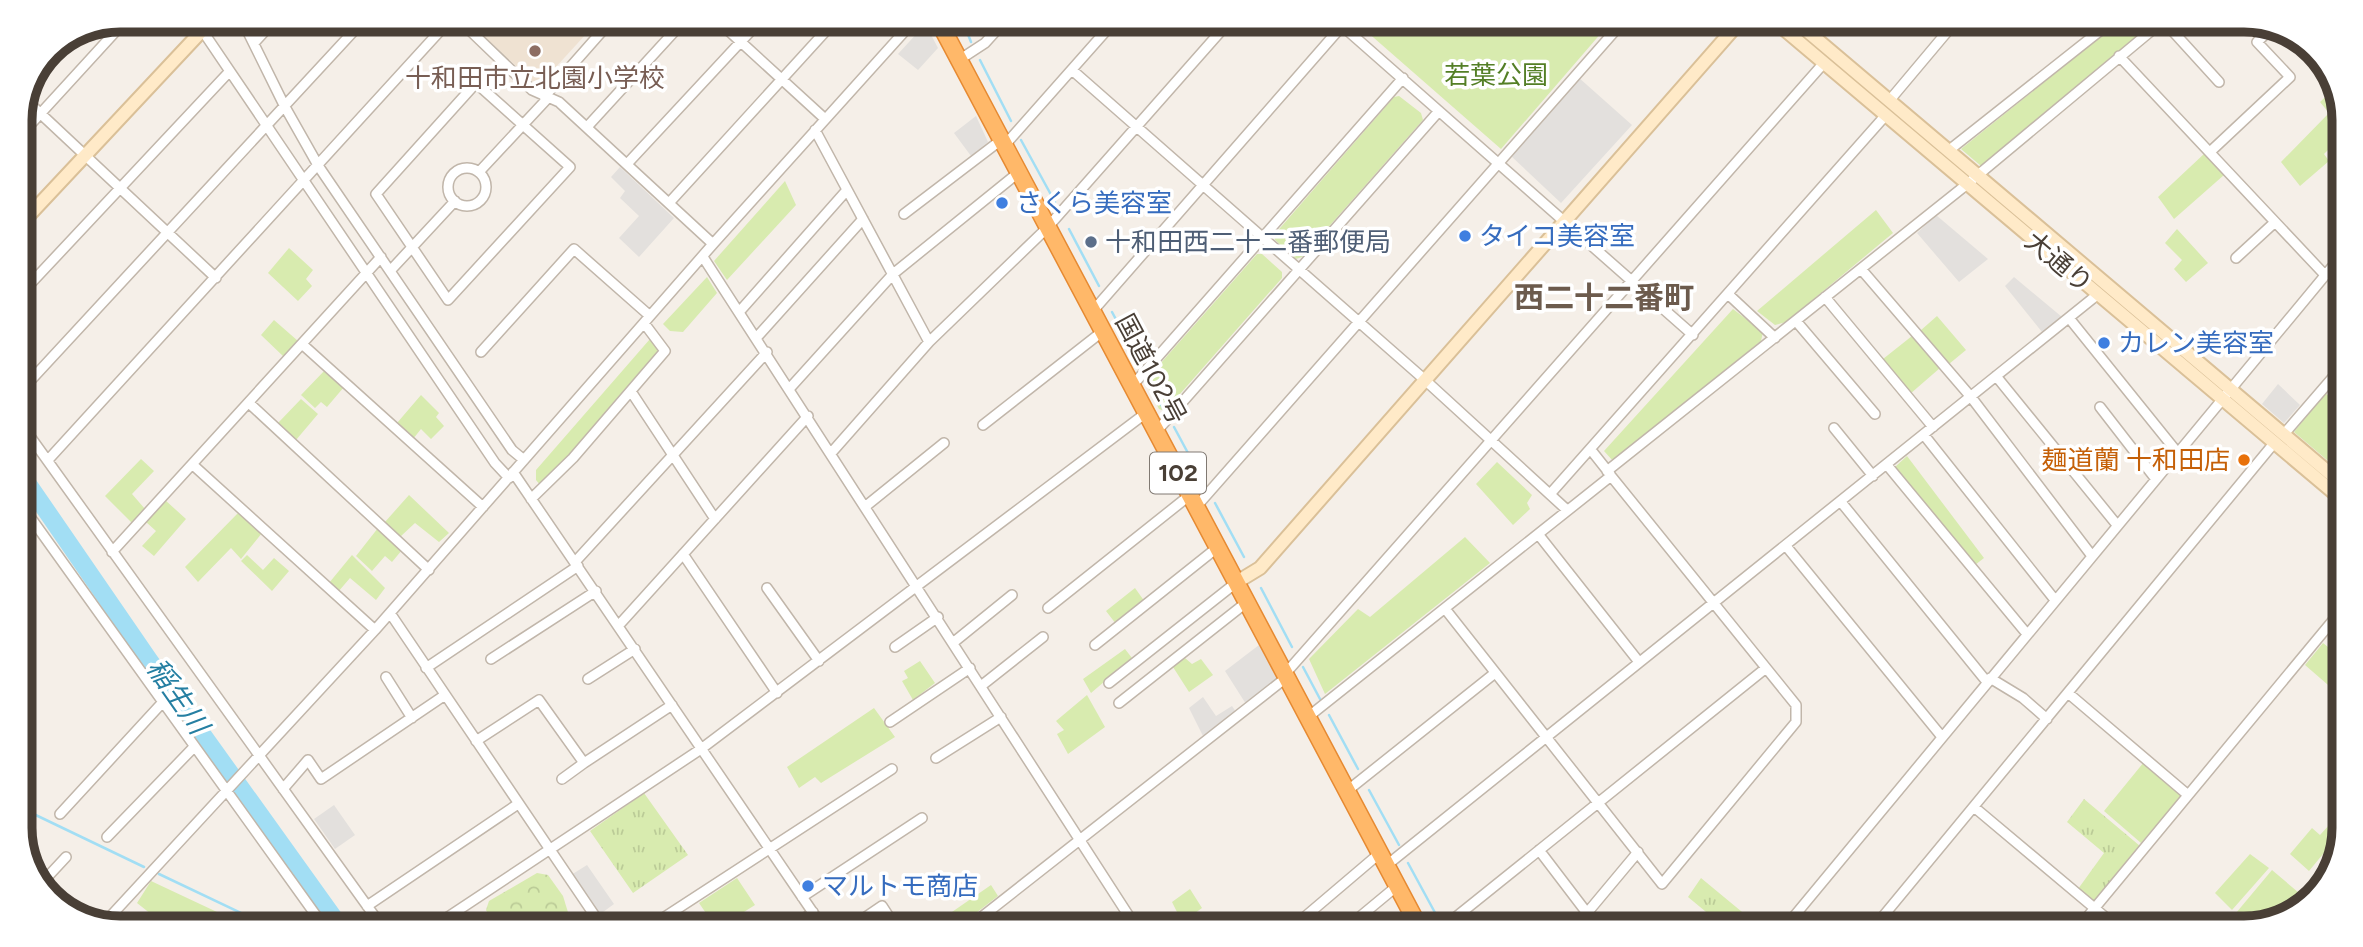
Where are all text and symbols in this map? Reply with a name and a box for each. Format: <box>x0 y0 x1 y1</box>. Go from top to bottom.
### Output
marker: 十和田市立北園小学校 <box>527 43 543 59</box>
park label: 若葉公園 <box>1444 59 1548 91</box>
place label: 十和田市立北園小学校 <box>405 62 665 94</box>
place label: さくら美容室 <box>1016 187 1172 219</box>
marker: さくら美容室 <box>994 195 1010 211</box>
place label: タイコ美容室 <box>1479 220 1635 252</box>
street label: 大通り <box>2019 225 2099 299</box>
place label: 十和田西二十二番郵便局 <box>1105 226 1391 258</box>
marker: タイコ美容室 <box>1457 228 1473 244</box>
marker: 十和田西二十二番郵便局 <box>1083 234 1099 250</box>
district label: 西二十二番町 <box>1514 279 1694 316</box>
street label: 国道102号 <box>1109 309 1193 429</box>
place label: カレン美容室 <box>2118 327 2274 359</box>
marker: カレン美容室 <box>2096 335 2112 351</box>
place label: 麺道蘭 十和田店 <box>2042 444 2230 476</box>
road number: 102 <box>1150 452 1206 494</box>
marker: 麺道蘭 十和田店 <box>2236 452 2252 468</box>
water label: 稲生川 <box>140 652 218 743</box>
place label: マルトモ商店 <box>822 870 978 902</box>
marker: マルトモ商店 <box>800 878 816 894</box>

